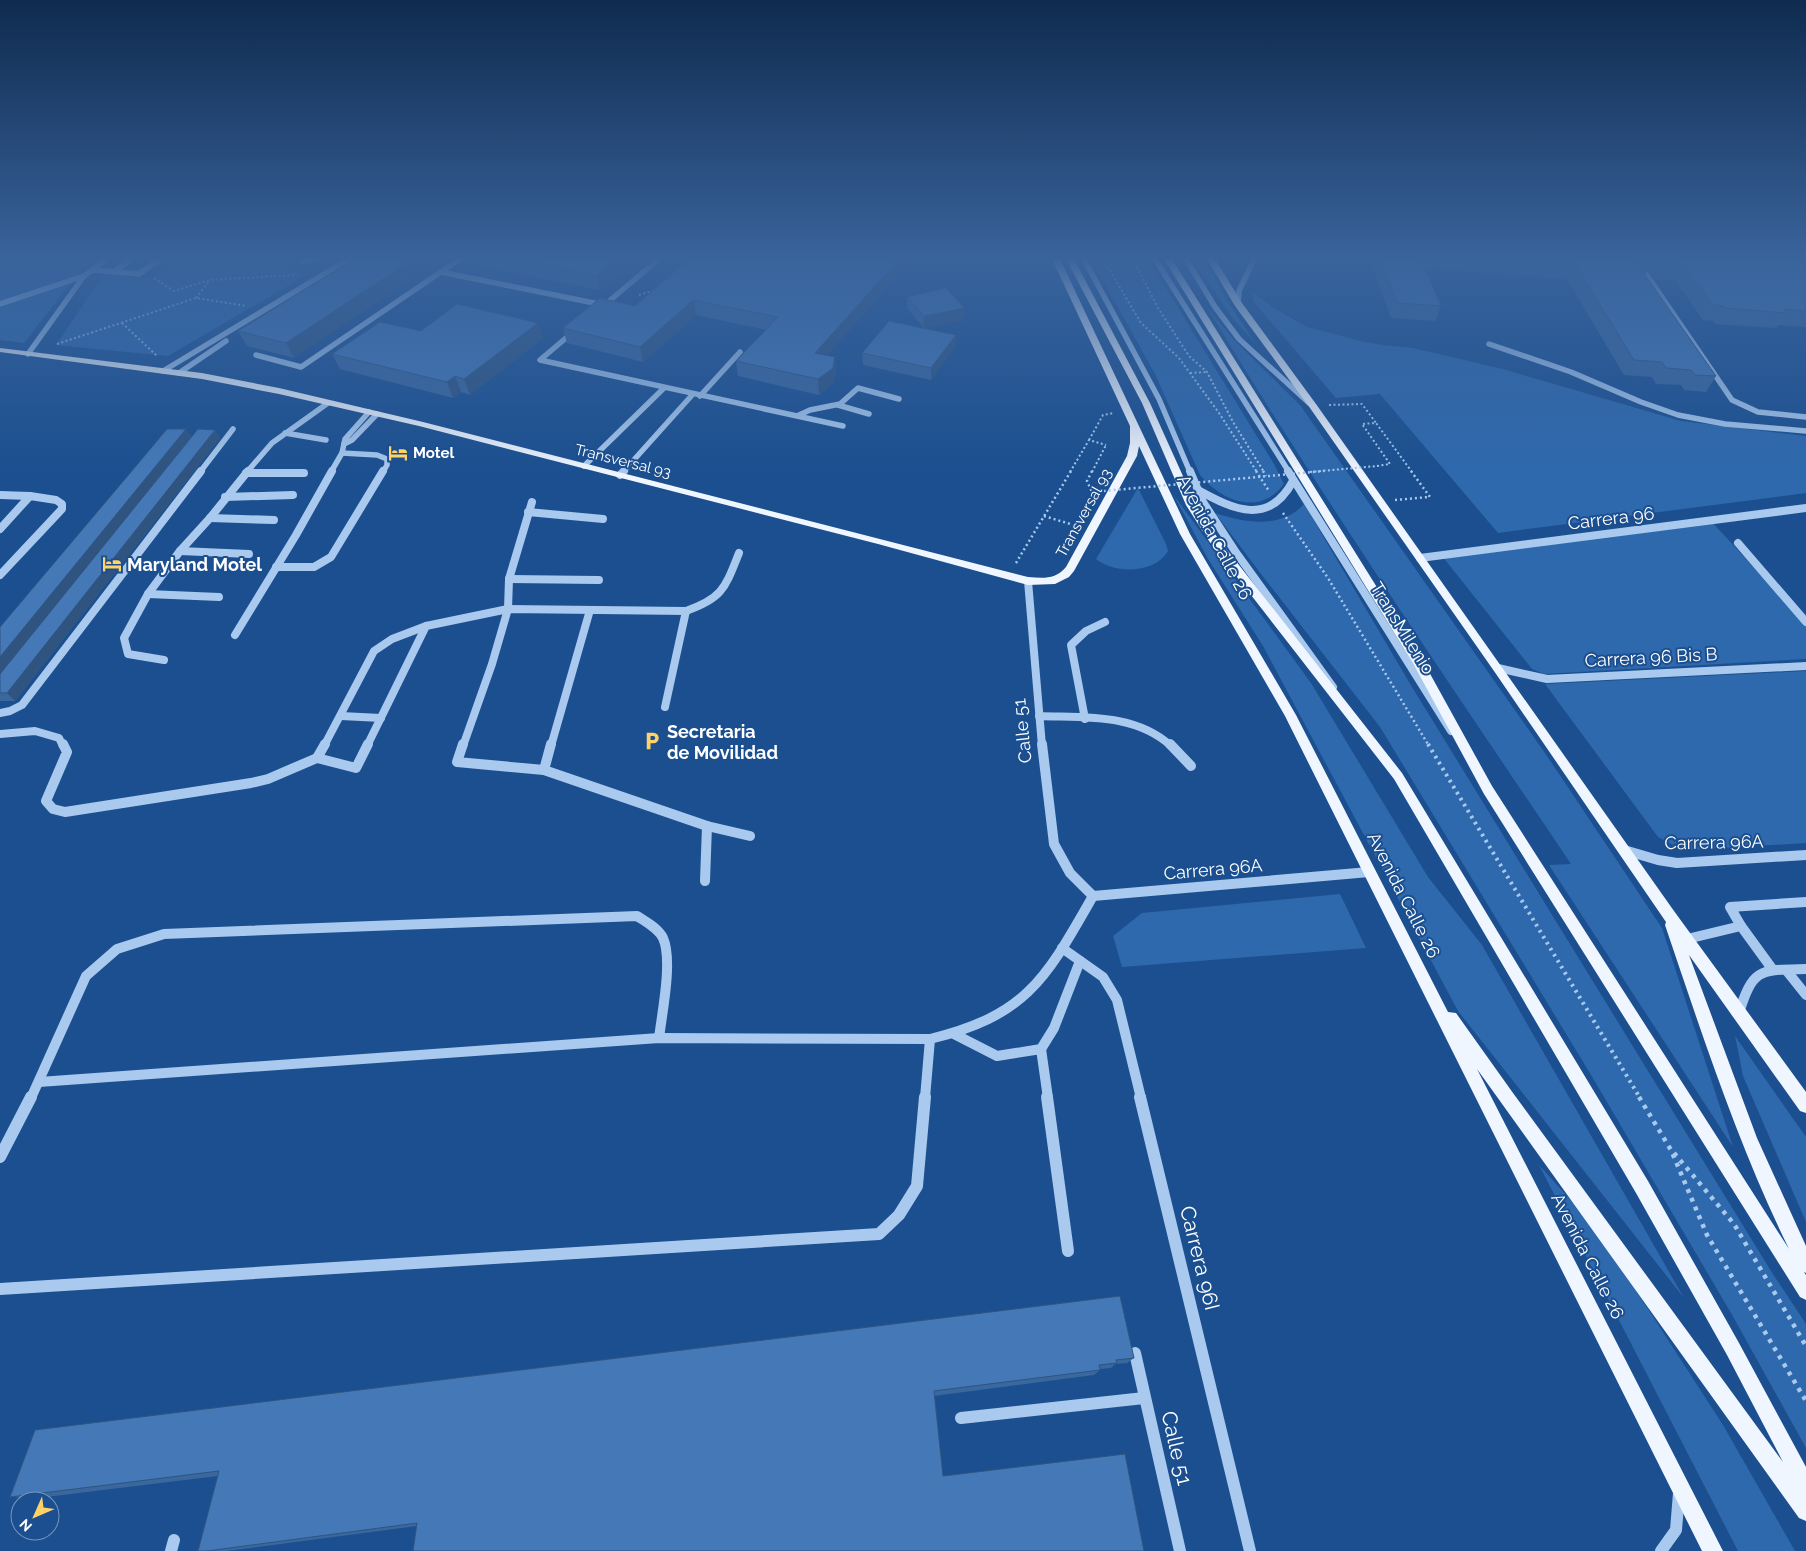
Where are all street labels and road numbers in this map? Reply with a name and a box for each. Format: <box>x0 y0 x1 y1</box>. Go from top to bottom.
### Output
street label: Transversal 93 <box>573 440 673 482</box>
street label: Transversal 93 <box>1052 466 1116 560</box>
street label: Avenida Calle 26 <box>1173 471 1257 603</box>
street label: Carrera 96 <box>1566 502 1656 534</box>
street label: TransMilenio <box>1366 578 1440 678</box>
street label: Carrera 96 Bis B <box>1584 643 1718 671</box>
street label: Calle 51 <box>1008 697 1036 764</box>
street label: Avenida Calle 26 <box>1363 828 1445 962</box>
street label: Carrera 96A <box>1664 831 1764 853</box>
street label: Carrera 96A <box>1163 854 1263 884</box>
street label: Avenida Calle 26 <box>1547 1189 1629 1323</box>
street label: Carrera 96I <box>1175 1203 1225 1313</box>
street label: Calle 51 <box>1156 1408 1198 1488</box>

